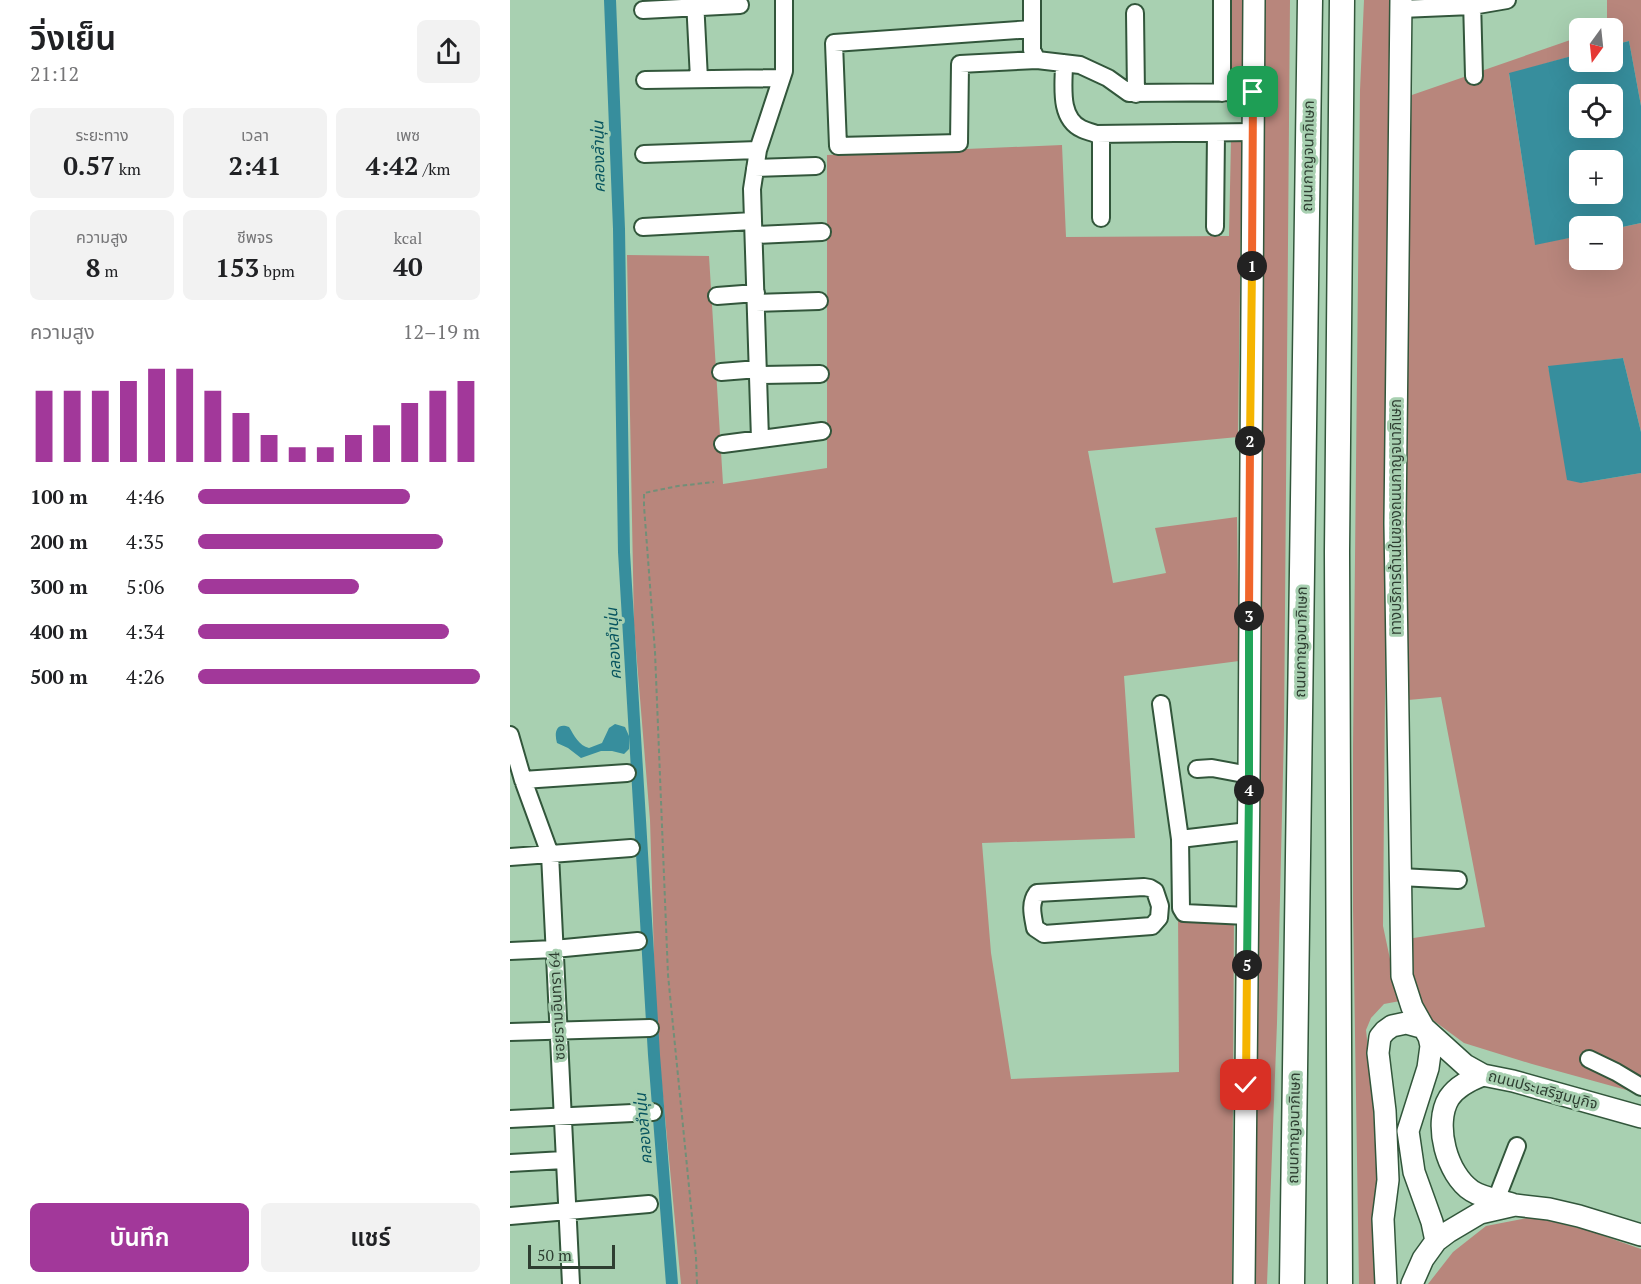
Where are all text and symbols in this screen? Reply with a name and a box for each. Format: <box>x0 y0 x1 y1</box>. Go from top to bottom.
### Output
text: วิ่งเย็น <box>30 16 116 59</box>
north arrow <box>1569 18 1623 72</box>
map controls <box>1569 18 1623 270</box>
button: share <box>417 20 480 83</box>
text: 21:12 <box>30 60 79 87</box>
pin <box>1227 66 1278 117</box>
icon: arrive <box>1236 75 1269 108</box>
button: locate <box>1569 84 1623 138</box>
street label: ถนนกาญจนาภิเษก <box>1296 100 1318 212</box>
water label: คลองลำนุ่น <box>586 120 610 193</box>
text: ระยะทาง <box>76 124 128 146</box>
text: เวลา <box>241 124 269 146</box>
text: เพซ <box>396 124 420 146</box>
text: 0.57 <box>63 148 115 182</box>
text: 2:41 <box>229 148 282 182</box>
text: 4:42 <box>366 148 419 182</box>
button: + <box>1569 150 1623 204</box>
text: km <box>115 158 141 180</box>
text: /km <box>419 158 450 180</box>
button: − <box>1569 216 1623 270</box>
text: ความสูง <box>76 226 128 248</box>
text: ชีพจร <box>237 226 273 248</box>
text: kcal <box>394 227 422 249</box>
text: 40 <box>393 249 423 283</box>
text: 8 <box>86 250 101 284</box>
text: 153 <box>215 250 259 284</box>
pin: 1 <box>1237 251 1267 281</box>
text: 1 <box>1247 255 1257 277</box>
text: m <box>101 260 118 282</box>
text: bpm <box>259 260 295 282</box>
text: ความสูง <box>30 318 95 345</box>
text: 12–19 m <box>403 318 480 345</box>
street label: ทางบริการด้านในของถนนกาญจนาภิเษก <box>1385 399 1405 635</box>
pin: 2 <box>1235 426 1265 456</box>
text: 2 <box>1245 430 1255 452</box>
text: 100 m <box>30 483 88 510</box>
text: 4:46 <box>126 483 165 510</box>
text: 200 m <box>30 528 88 555</box>
text: 4:35 <box>126 528 165 555</box>
text: 300 m <box>30 573 88 600</box>
text: 5:06 <box>126 573 165 600</box>
street label: ถนนกาญจนาภิเษก <box>1289 586 1311 698</box>
pin: 3 <box>1234 601 1264 631</box>
text: 3 <box>1244 605 1254 627</box>
water label: คลองลำนุ่น <box>600 606 626 681</box>
text: 400 m <box>30 618 88 645</box>
text: 4:34 <box>126 618 165 645</box>
text: 500 m <box>30 663 88 690</box>
text: 4:26 <box>126 663 165 690</box>
pin: 4 <box>1234 775 1264 805</box>
text: 4 <box>1244 779 1254 801</box>
pin: 5 <box>1232 950 1262 980</box>
street label: ซอยรามอินทรา 64 <box>543 951 569 1061</box>
text: 5 <box>1242 954 1252 976</box>
pin <box>1220 1059 1271 1110</box>
street label: ถนนประเสริฐมนูกิจ <box>1486 1065 1600 1113</box>
icon: check <box>1229 1068 1262 1101</box>
street label: ถนนกาญจนาภิเษก <box>1282 1072 1304 1184</box>
water label: คลองลำนุ่น <box>629 1091 657 1166</box>
button: บันทึก <box>30 1203 249 1272</box>
button: แชร์ <box>261 1203 480 1272</box>
scale bar <box>528 1242 615 1270</box>
text: 50 m <box>537 1244 572 1266</box>

